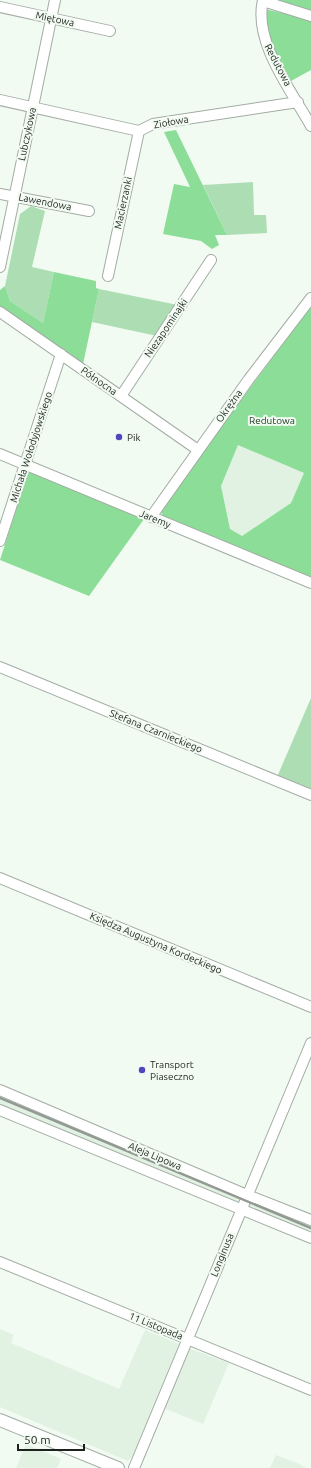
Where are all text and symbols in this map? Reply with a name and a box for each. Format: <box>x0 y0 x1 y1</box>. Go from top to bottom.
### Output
street label: Miętowa <box>35 10 75 28</box>
street label: Redutowa <box>262 42 294 88</box>
street label: Lubczykowa <box>16 106 38 162</box>
street label: Ziołowa <box>153 114 189 130</box>
street label: Macierzanki <box>112 176 134 230</box>
street label: Lawendowa <box>18 191 72 213</box>
street label: Niezapominajki <box>142 297 190 359</box>
street label: Północna <box>79 365 119 397</box>
street label: Okrężna <box>214 388 244 424</box>
street label: Michała Wołodyjowskiego <box>8 390 54 504</box>
park label: Redutowa <box>249 415 295 426</box>
marker: Pik <box>114 432 124 442</box>
place label: Pik <box>127 432 140 443</box>
street label: Jaremy <box>138 508 172 530</box>
street label: Stefana Czarnieckiego <box>108 707 204 755</box>
street label: Księdza Augustyna Kordeckiego <box>88 910 224 976</box>
place label: Transport Piaseczno <box>150 1059 194 1082</box>
marker: Transport Piaseczno <box>137 1065 147 1075</box>
street label: Aleja Lipowa <box>127 1140 183 1172</box>
street label: Longinusa <box>208 1232 236 1278</box>
street label: 11 Listopada <box>127 1310 185 1342</box>
scale bar <box>18 1426 84 1452</box>
text: 50 m <box>24 1433 51 1446</box>

